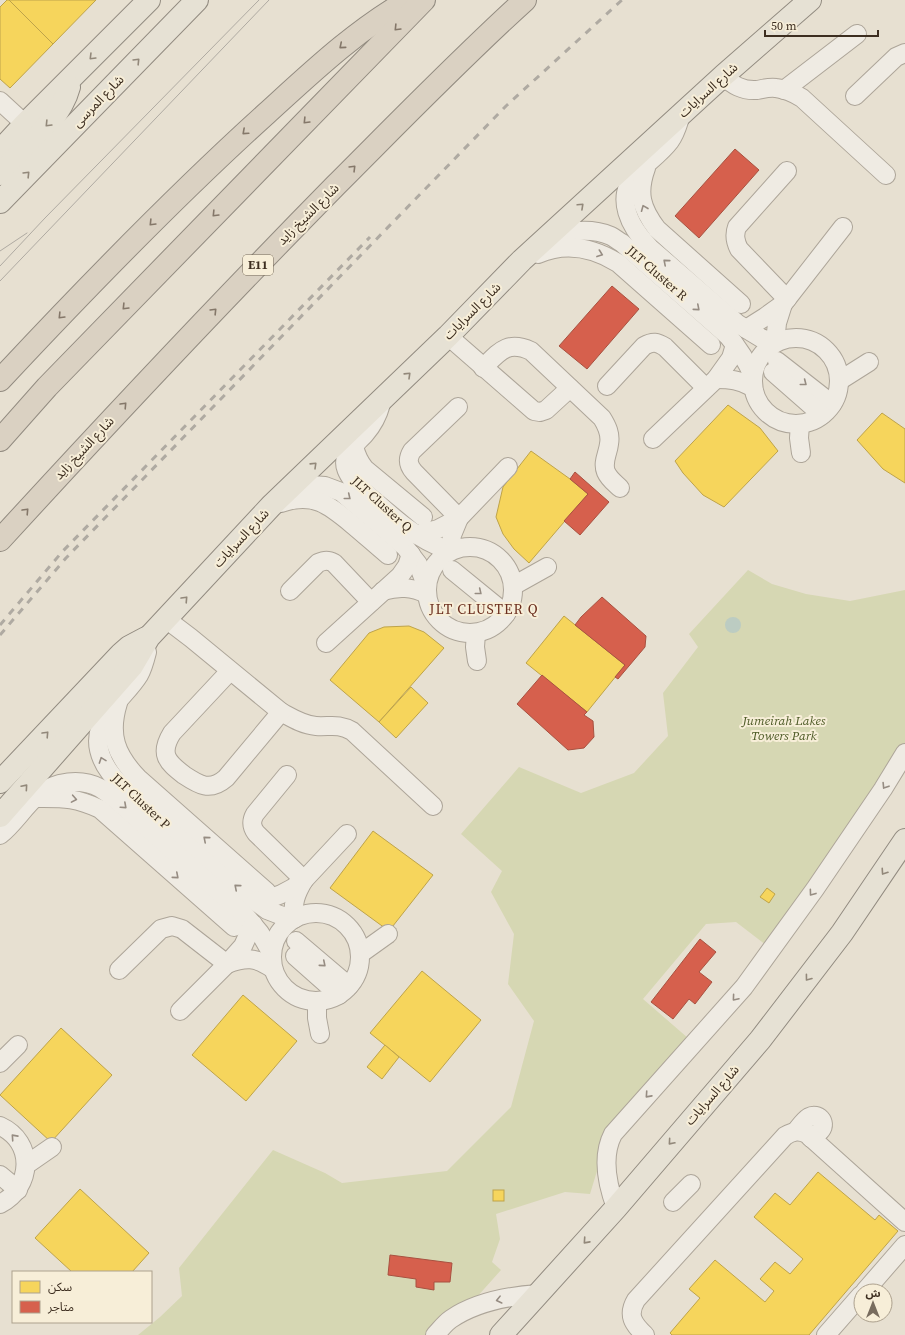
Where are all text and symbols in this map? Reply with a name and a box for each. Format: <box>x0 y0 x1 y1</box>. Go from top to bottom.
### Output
scale bar <box>765 12 878 38</box>
text: 50 m <box>771 18 797 34</box>
one-way arrow <box>394 23 402 31</box>
one-way arrow <box>340 41 347 48</box>
one-way arrow <box>89 52 97 60</box>
one-way arrow <box>132 58 140 66</box>
street label: شارع السرايات <box>675 59 743 123</box>
street label: شارع المرسى <box>69 71 129 132</box>
one-way arrow <box>303 116 311 124</box>
one-way arrow <box>45 119 53 127</box>
one-way arrow <box>243 128 250 135</box>
one-way arrow <box>348 165 356 173</box>
one-way arrow <box>22 171 30 179</box>
street label: شارع الشيخ زايد <box>274 180 344 250</box>
one-way arrow <box>576 203 584 211</box>
one-way arrow <box>641 205 649 212</box>
one-way arrow <box>213 209 220 217</box>
one-way arrow <box>150 218 157 225</box>
street label: JLT Cluster R <box>622 241 691 304</box>
one-way arrow <box>596 249 603 257</box>
road number: E11 <box>243 255 273 275</box>
one-way arrow <box>663 259 670 266</box>
street label: شارع السرايات <box>440 279 506 345</box>
one-way arrow <box>122 302 130 310</box>
one-way arrow <box>692 303 699 310</box>
one-way arrow <box>209 308 217 316</box>
one-way arrow <box>59 311 66 318</box>
one-way arrow <box>403 372 411 380</box>
one-way arrow <box>800 378 807 385</box>
one-way arrow <box>119 402 127 410</box>
street label: شارع الشيخ زايد <box>50 413 119 485</box>
one-way arrow <box>309 462 317 470</box>
street label: JLT Cluster Q <box>347 472 416 536</box>
one-way arrow <box>343 493 350 500</box>
street label: شارع السرايات <box>209 505 274 572</box>
one-way arrow <box>22 508 29 516</box>
one-way arrow <box>475 587 482 594</box>
one-way arrow <box>180 596 187 603</box>
district label: JLT CLUSTER Q <box>428 599 539 619</box>
park label: Jumeirah Lakes Towers Park <box>740 712 826 744</box>
one-way arrow <box>41 731 48 738</box>
one-way arrow <box>99 756 107 763</box>
street label: JLT Cluster P <box>107 769 174 833</box>
one-way arrow <box>882 782 889 789</box>
one-way arrow <box>21 784 28 792</box>
one-way arrow <box>71 795 77 803</box>
one-way arrow <box>119 802 126 809</box>
one-way arrow <box>203 836 211 843</box>
one-way arrow <box>881 868 888 875</box>
one-way arrow <box>172 872 179 879</box>
one-way arrow <box>234 884 242 891</box>
one-way arrow <box>810 889 817 896</box>
one-way arrow <box>318 959 326 966</box>
one-way arrow <box>805 974 813 981</box>
one-way arrow <box>732 993 739 1001</box>
street label: شارع السرايات <box>681 1061 744 1130</box>
one-way arrow <box>645 1090 652 1097</box>
one-way arrow <box>12 1134 19 1142</box>
one-way arrow <box>669 1138 676 1145</box>
one-way arrow <box>584 1236 591 1243</box>
legend <box>12 1271 152 1323</box>
text: سكن <box>48 1279 72 1295</box>
north arrow <box>853 1283 893 1323</box>
text: ش <box>865 1286 881 1301</box>
one-way arrow <box>496 1295 502 1303</box>
text: متاجر <box>47 1299 74 1315</box>

